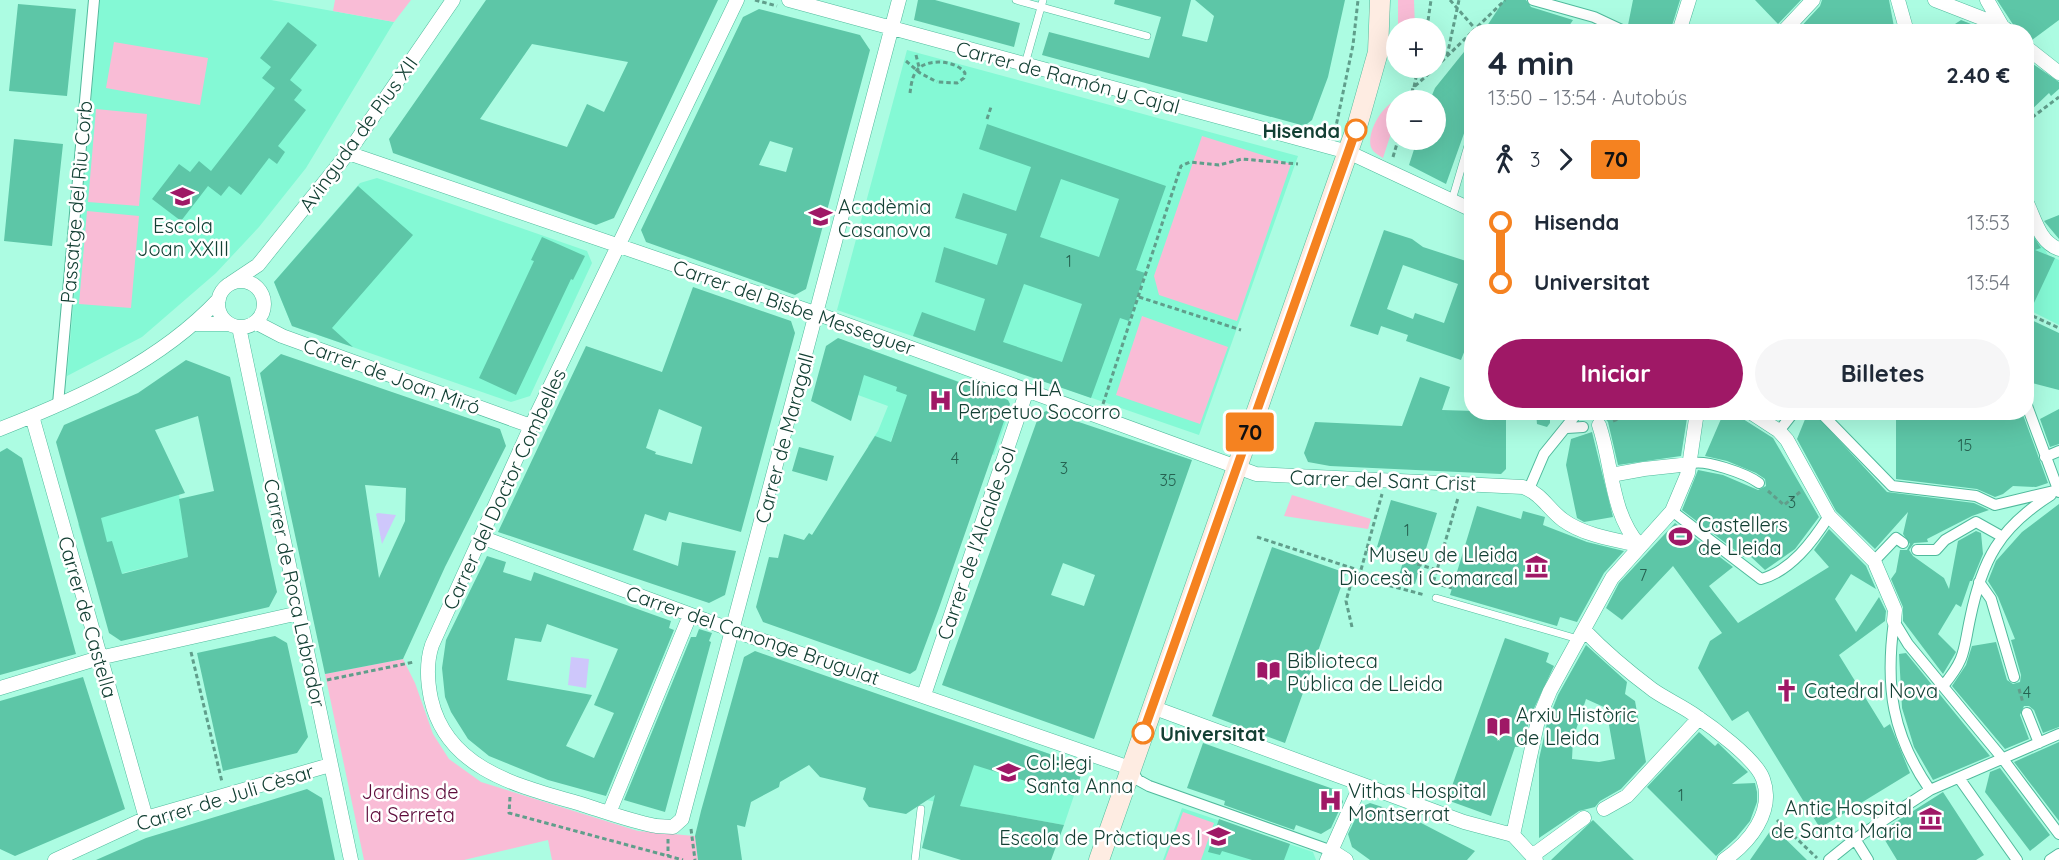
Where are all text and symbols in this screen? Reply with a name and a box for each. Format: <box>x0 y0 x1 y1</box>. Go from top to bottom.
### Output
map controls <box>1386 18 1446 150</box>
button: + <box>1386 18 1446 78</box>
street label: Carrer de Ramón y Cajal <box>953 35 1183 119</box>
text: 4 min <box>1488 42 1575 83</box>
street label: Avinguda de Pius XII <box>293 52 423 216</box>
text: 2.40 € <box>1946 61 2010 89</box>
text: 13:50 – 13:54 · Autobús <box>1488 85 1687 110</box>
button: − <box>1386 90 1446 150</box>
street label: Passatge del Riu Corb <box>55 100 97 304</box>
place label: Hisenda <box>1262 118 1340 143</box>
marker: Hisenda <box>1345 119 1367 141</box>
icon: walk <box>1488 143 1521 176</box>
icon: forward <box>1549 143 1582 176</box>
text: 70 <box>1603 146 1628 172</box>
text: 3 <box>1530 147 1540 172</box>
school or university icon: Escola Joan XXIII <box>170 184 196 210</box>
place label: Acadèmia Casanova <box>838 194 931 242</box>
school or university icon: Acadèmia Casanova <box>807 204 833 230</box>
text: Hisenda <box>1534 208 1619 236</box>
text: 13:53 <box>1967 210 2010 235</box>
place label: Escola Joan XXIII <box>137 213 229 261</box>
house number: 1 <box>1066 251 1072 271</box>
street label: Carrer del Bisbe Messeguer <box>670 254 918 360</box>
text: Universitat <box>1534 268 1650 296</box>
text: 13:54 <box>1967 270 2010 295</box>
street label: Carrer de Joan Miró <box>300 332 484 420</box>
button: Iniciar <box>1488 339 1743 408</box>
button: Billetes <box>1755 339 2010 408</box>
street label: Carrer de Maragall <box>749 350 819 526</box>
street label: Carrer del Doctor Combelles <box>437 364 571 614</box>
place label: Clínica HLA Perpetuo Socorro <box>958 376 1121 424</box>
hospital icon: Clínica HLA Perpetuo Socorro <box>927 387 953 413</box>
line badge: 70 <box>1223 412 1277 452</box>
text: 70 <box>1238 419 1262 445</box>
house number: 15 <box>1958 435 1972 455</box>
street label: Carrer de l'Alcalde Sol <box>931 443 1021 643</box>
house number: 4 <box>951 448 959 468</box>
house number: 3 <box>1060 458 1068 478</box>
street label: Carrer del Sant Crist <box>1289 464 1477 496</box>
house number: 35 <box>1159 470 1177 490</box>
street label: Carrer de Roca Labrador <box>259 476 332 710</box>
house number: 3 <box>1788 492 1796 512</box>
place label: Castellers de Lleida <box>1698 512 1788 560</box>
house number: 1 <box>1404 520 1410 540</box>
sports icon: Castellers de Lleida <box>1667 523 1693 549</box>
street label: Carrer de Castella <box>53 533 123 701</box>
place label: Museu de Lleida Diocesà i Comarcal <box>1339 542 1518 590</box>
museum icon: Museu de Lleida Diocesà i Comarcal <box>1523 553 1549 579</box>
house number: 7 <box>1639 565 1647 585</box>
street label: Carrer del Canonge Brugulat <box>623 580 883 690</box>
place label: Biblioteca Pública de Lleida <box>1287 648 1443 696</box>
library icon: Biblioteca Pública de Lleida <box>1256 658 1282 684</box>
church icon: Catedral Nova <box>1773 677 1799 703</box>
place label: Catedral Nova <box>1804 678 1938 703</box>
house number: 4 <box>2023 682 2031 702</box>
place label: Arxiu Històric de Lleida <box>1516 702 1637 750</box>
library icon: Arxiu Històric de Lleida <box>1485 713 1511 739</box>
place label: Universitat <box>1160 721 1266 746</box>
marker: Universitat <box>1132 722 1154 744</box>
place label: Col·legi Santa Anna <box>1026 750 1133 798</box>
street label: Carrer de Juli Cèsar <box>133 758 317 836</box>
school or university icon: Col·legi Santa Anna <box>995 760 1021 786</box>
place label: Vithas Hospital Montserrat <box>1348 778 1486 826</box>
park label: Jardins de la Serreta <box>361 779 459 827</box>
house number: 1 <box>1678 785 1684 805</box>
hospital icon: Vithas Hospital Montserrat <box>1317 788 1343 814</box>
place label: Antic Hospital de Santa Maria <box>1771 795 1912 843</box>
museum icon: Antic Hospital de Santa Maria <box>1917 805 1943 831</box>
school or university icon: Escola de Pràctiques I <box>1206 824 1232 850</box>
place label: Escola de Pràctiques I <box>999 825 1201 850</box>

